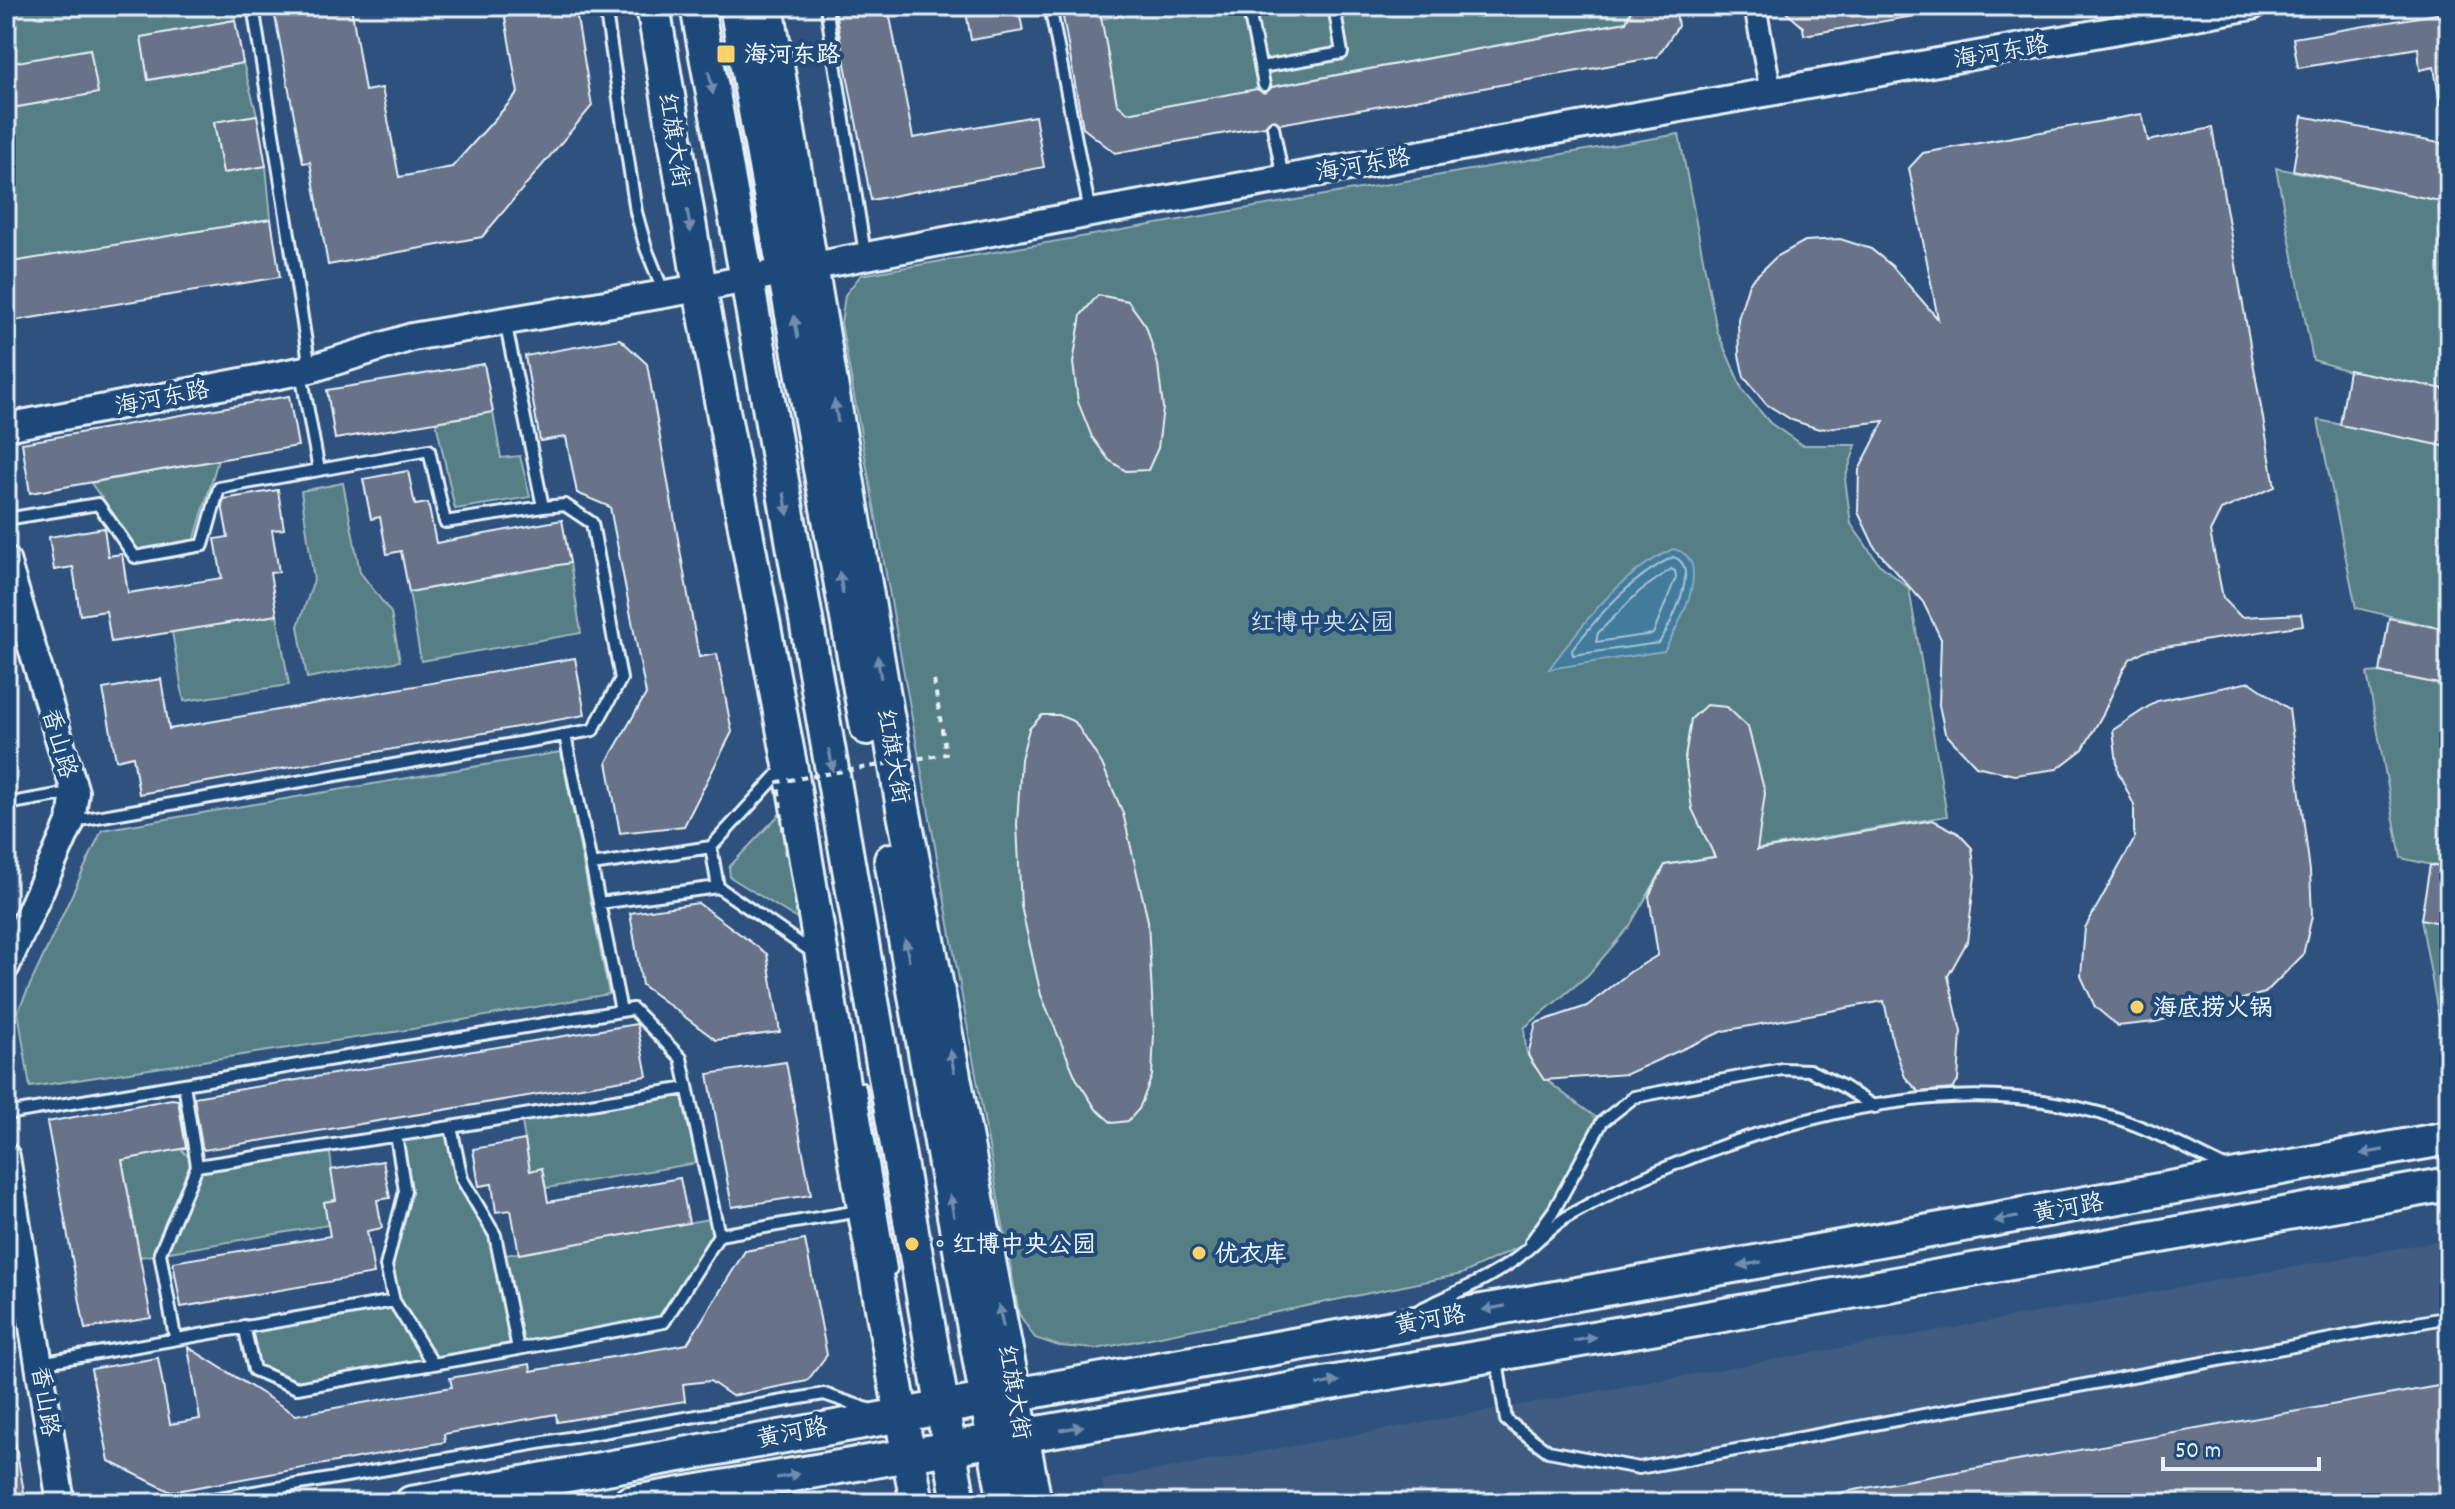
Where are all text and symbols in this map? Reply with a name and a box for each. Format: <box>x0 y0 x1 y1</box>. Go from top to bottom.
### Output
street label: 海河东路 <box>1951 29 2052 79</box>
place label: 海河东路 <box>744 40 841 74</box>
marker: 海河东路 <box>715 43 737 65</box>
one-way arrow <box>706 70 718 95</box>
street label: 红旗大街 <box>648 90 696 191</box>
street label: 海河东路 <box>1313 142 1414 192</box>
one-way arrow <box>683 209 695 234</box>
one-way arrow <box>789 315 801 340</box>
street label: 海河东路 <box>112 374 213 426</box>
one-way arrow <box>830 398 842 423</box>
one-way arrow <box>781 492 793 517</box>
one-way arrow <box>835 571 847 596</box>
park label: 红博中央公园 <box>1250 608 1394 642</box>
one-way arrow <box>873 655 885 680</box>
street label: 香山路 <box>31 705 83 783</box>
street label: 红旗大街 <box>866 706 916 807</box>
one-way arrow <box>825 748 837 773</box>
one-way arrow <box>900 937 912 962</box>
place label: 海底捞火锅 <box>2153 993 2273 1027</box>
marker: 海底捞火锅 <box>2128 998 2146 1016</box>
one-way arrow <box>945 1048 957 1073</box>
one-way arrow <box>2360 1146 2385 1158</box>
street label: 黄河路 <box>2030 1187 2107 1233</box>
one-way arrow <box>946 1193 958 1218</box>
one-way arrow <box>1994 1213 2019 1225</box>
place label: 。红博中央公园 <box>928 1230 1096 1264</box>
marker: 。红博中央公园 <box>903 1235 921 1253</box>
place label: 优衣库 <box>1215 1239 1287 1273</box>
marker: 优衣库 <box>1190 1244 1208 1262</box>
one-way arrow <box>1738 1259 1763 1271</box>
street label: 黄河路 <box>1392 1299 1469 1345</box>
one-way arrow <box>994 1303 1007 1328</box>
one-way arrow <box>1481 1303 1506 1315</box>
one-way arrow <box>1572 1333 1597 1345</box>
street label: 红旗大街 <box>987 1342 1037 1443</box>
street label: 香山路 <box>21 1363 65 1440</box>
one-way arrow <box>1316 1376 1341 1389</box>
street label: 黄河路 <box>754 1411 831 1459</box>
one-way arrow <box>1060 1421 1085 1433</box>
scale bar <box>2163 1421 2319 1471</box>
text: 50 m <box>2175 1435 2221 1469</box>
one-way arrow <box>776 1469 801 1481</box>

